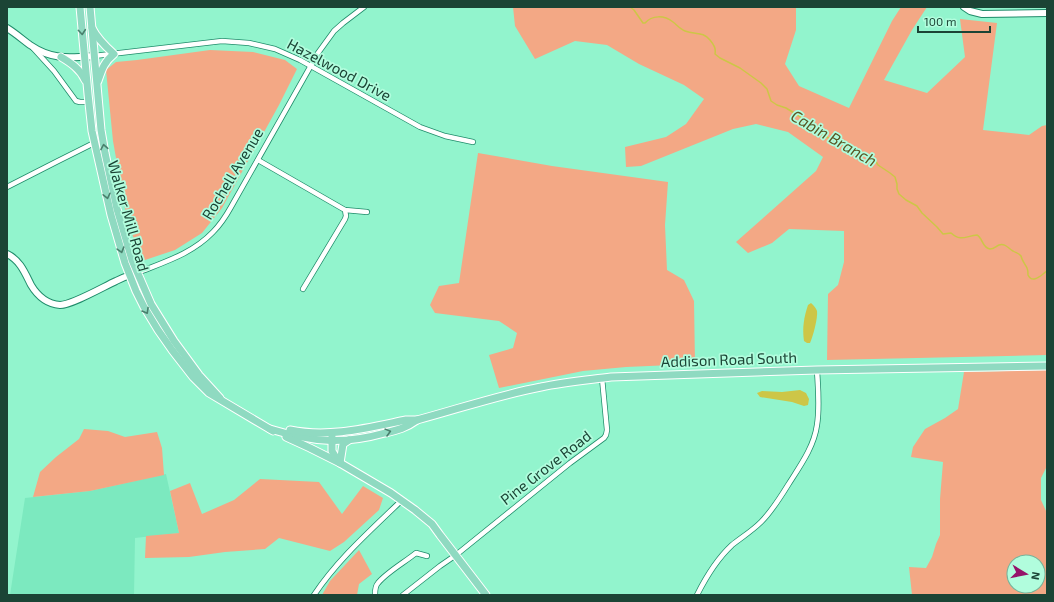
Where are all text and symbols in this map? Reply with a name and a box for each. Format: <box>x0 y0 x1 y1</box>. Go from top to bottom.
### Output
scale bar <box>918 8 990 34</box>
text: 100 m <box>924 14 956 28</box>
one-way arrow <box>78 29 87 35</box>
street label: Hazelwood Drive <box>284 34 395 104</box>
water label: Cabin Branch <box>788 105 880 170</box>
street label: Rochell Avenue <box>198 124 267 223</box>
one-way arrow <box>100 144 109 150</box>
street label: Walker Mill Road <box>105 158 153 273</box>
one-way arrow <box>102 193 110 200</box>
one-way arrow <box>116 246 125 253</box>
one-way arrow <box>142 307 149 314</box>
street label: Addison Road South <box>661 348 797 370</box>
street label: Pine Grove Road <box>496 426 594 508</box>
one-way arrow <box>385 429 391 437</box>
north arrow <box>1006 554 1046 594</box>
text: N <box>1029 571 1043 581</box>

